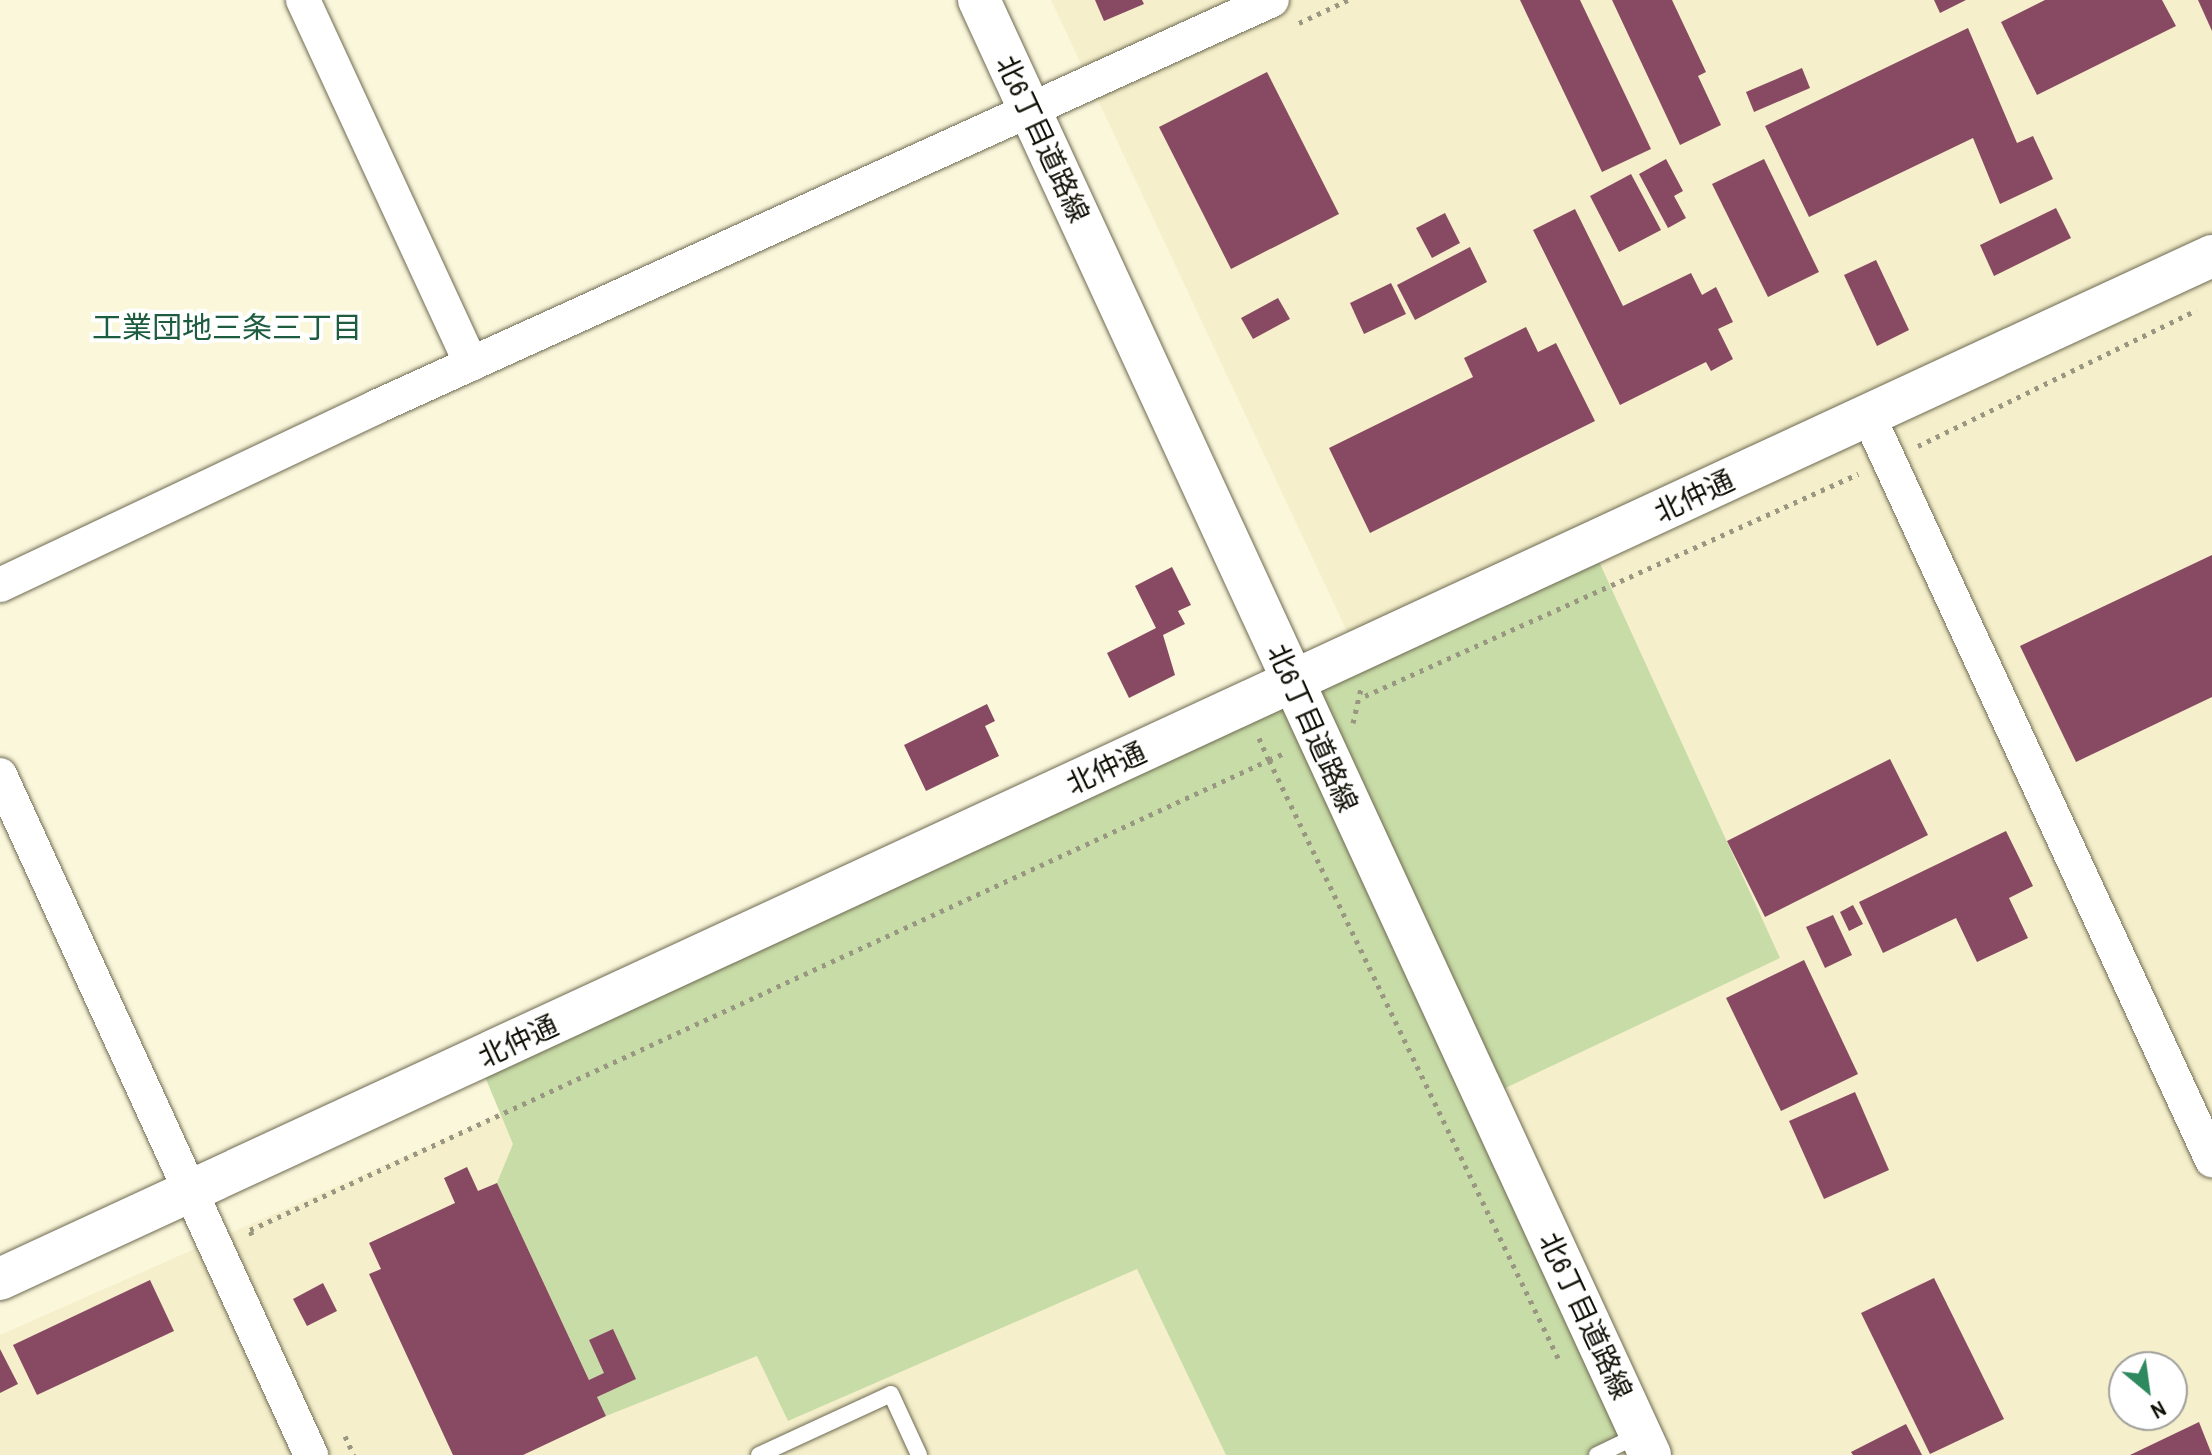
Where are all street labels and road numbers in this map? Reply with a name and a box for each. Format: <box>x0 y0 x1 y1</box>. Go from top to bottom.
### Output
street label: 北6丁目道路線 <box>990 50 1096 228</box>
street label: 北仲通 <box>1649 463 1739 529</box>
street label: 北6丁目道路線 <box>1261 639 1365 817</box>
street label: 北仲通 <box>1061 735 1151 801</box>
street label: 北仲通 <box>473 1008 563 1074</box>
street label: 北6丁目道路線 <box>1533 1227 1639 1405</box>

